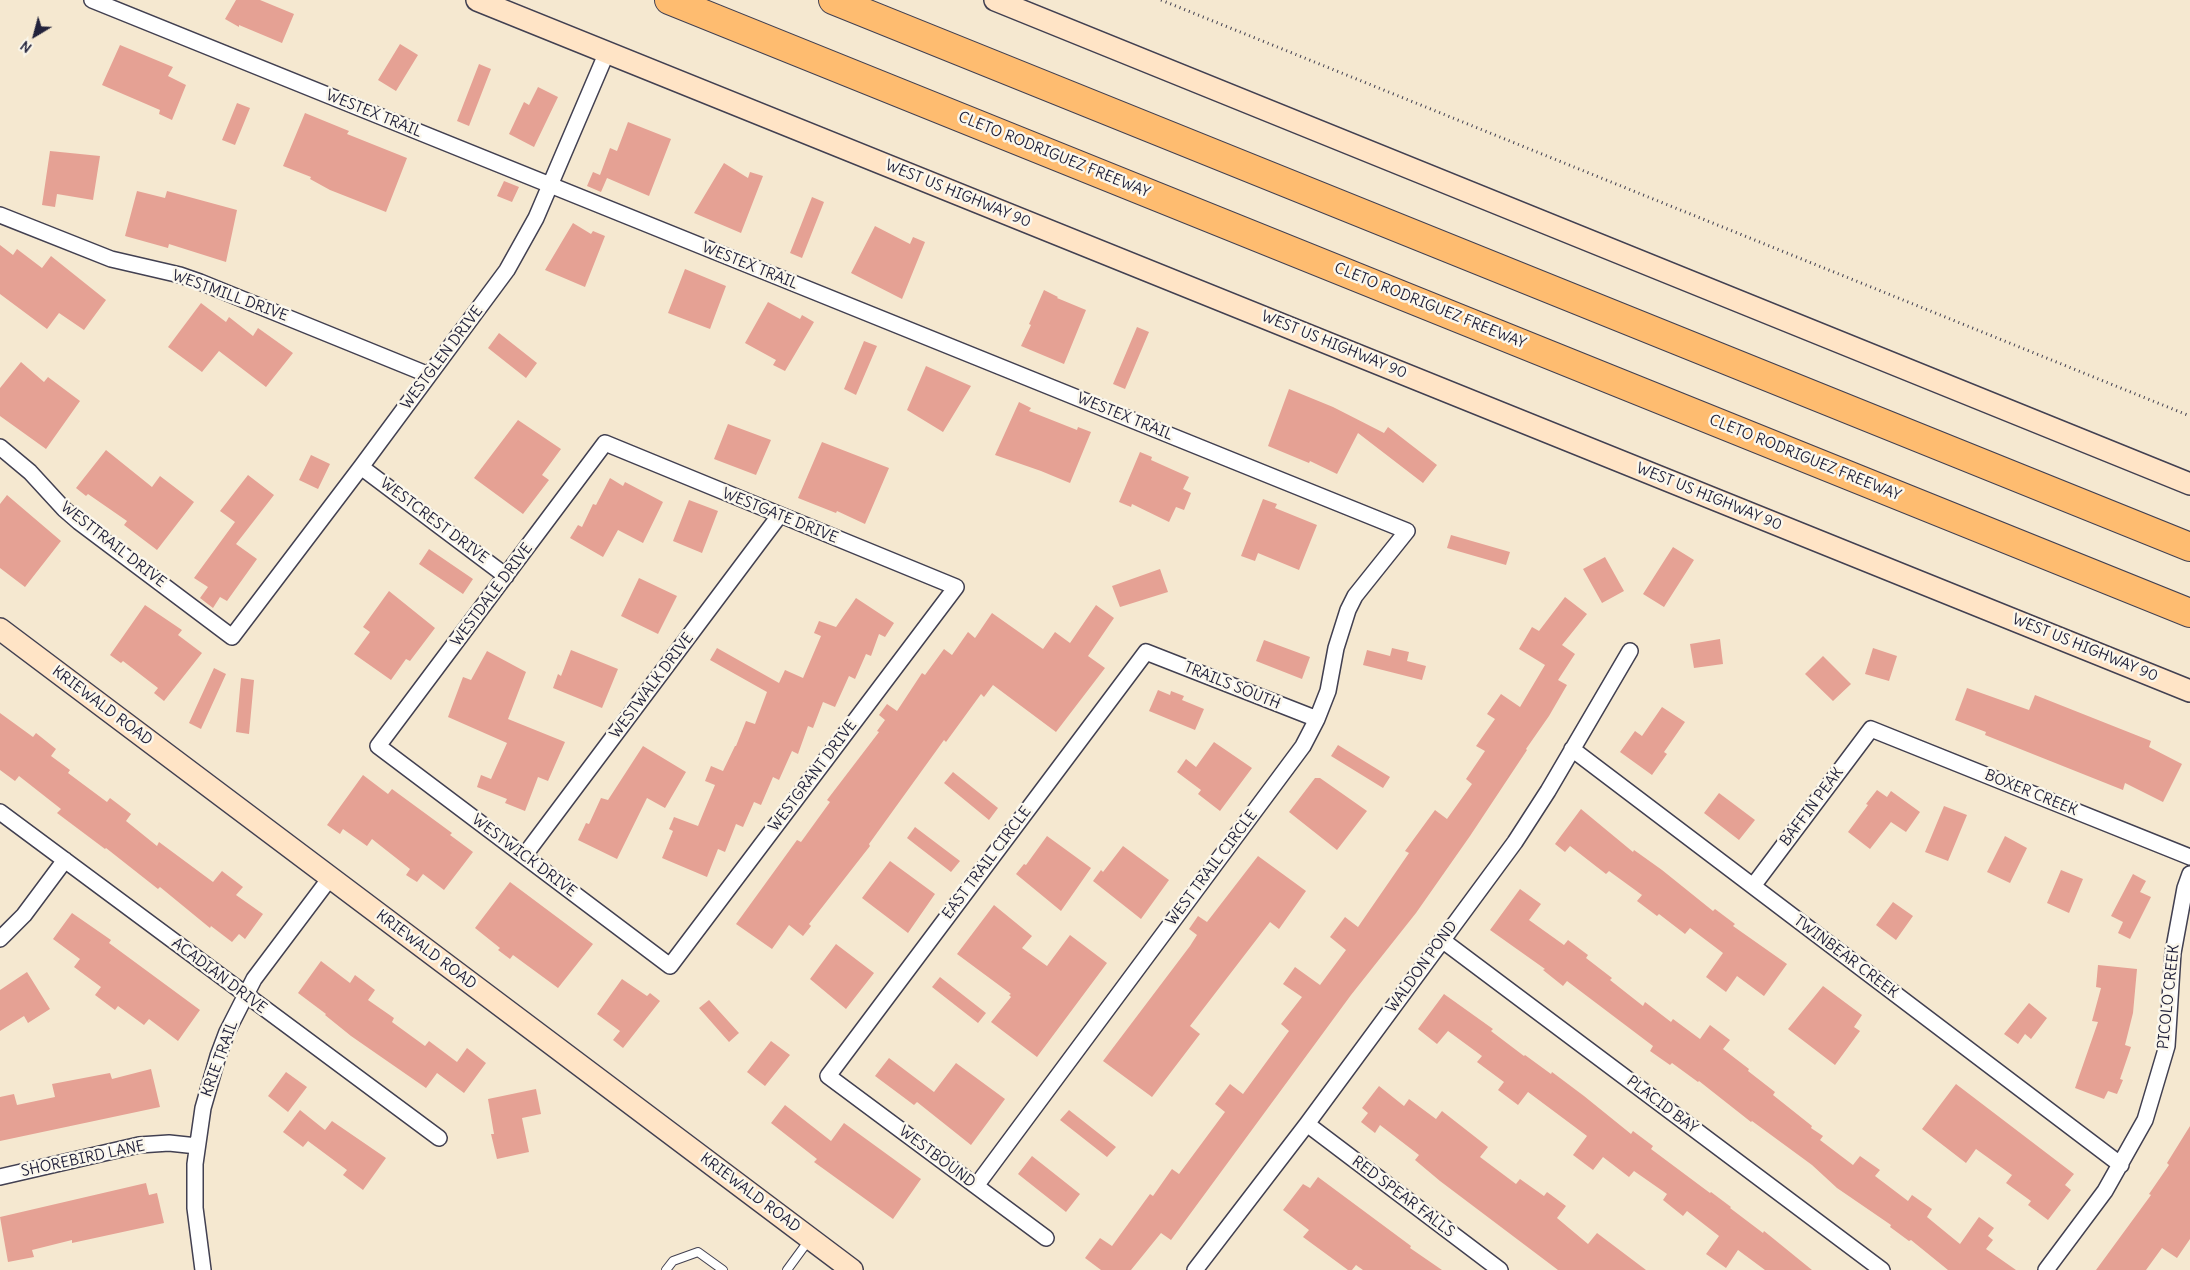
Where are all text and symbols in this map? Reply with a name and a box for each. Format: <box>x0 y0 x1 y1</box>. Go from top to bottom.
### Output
north arrow <box>10 10 60 60</box>
text: N <box>17 37 35 57</box>
street label: WESTEX TRAIL <box>323 87 425 141</box>
street label: CLETO RODRIGUEZ FREEWAY <box>956 108 1152 202</box>
street label: WEST US HIGHWAY 90 <box>883 157 1033 231</box>
street label: WESTEX TRAIL <box>699 239 801 293</box>
street label: CLETO RODRIGUEZ FREEWAY <box>1332 259 1528 353</box>
street label: WESTMILL DRIVE <box>170 267 290 325</box>
street label: WESTGLEN DRIVE <box>397 303 487 413</box>
street label: WEST US HIGHWAY 90 <box>1259 308 1409 382</box>
street label: WESTEX TRAIL <box>1074 390 1176 444</box>
street label: CLETO RODRIGUEZ FREEWAY <box>1707 411 1903 505</box>
street label: WEST US HIGHWAY 90 <box>1634 460 1784 534</box>
street label: WESTCREST DRIVE <box>376 474 492 568</box>
street label: WESTGATE DRIVE <box>720 485 840 547</box>
street label: WESTTRAIL DRIVE <box>57 498 169 592</box>
street label: WESTDALE DRIVE <box>447 540 537 650</box>
street label: WEST US HIGHWAY 90 <box>2010 611 2160 685</box>
street label: WESTWALK DRIVE <box>606 630 698 742</box>
street label: TRAILS SOUTH <box>1181 658 1283 714</box>
street label: KRIEWALD ROAD <box>48 662 156 750</box>
street label: WESTGRANT DRIVE <box>765 717 861 835</box>
street label: BAFFIN PEAK <box>1777 764 1847 850</box>
street label: BOXER CREEK <box>1982 766 2080 820</box>
street label: EAST TRAIL CIRCLE <box>939 803 1035 923</box>
street label: WEST TRAIL CIRCLE <box>1163 807 1261 929</box>
street label: WESTWICK DRIVE <box>468 811 580 901</box>
street label: KRIEWALD ROAD <box>372 906 480 994</box>
street label: TWINBEAR CREEK <box>1790 912 1902 1002</box>
street label: WALDON POND <box>1383 918 1461 1016</box>
street label: ACADIAN DRIVE <box>168 934 270 1018</box>
street label: PICOLO CREEK <box>2155 944 2183 1050</box>
street label: KRIE TRAIL <box>198 1019 242 1099</box>
street label: PLACID BAY <box>1623 1072 1701 1138</box>
street label: WESTBOUND <box>895 1122 979 1192</box>
street label: SHOREBIRD LANE <box>19 1137 147 1181</box>
street label: KRIEWALD ROAD <box>696 1149 804 1237</box>
street label: RED SPEAR FALLS <box>1348 1153 1458 1241</box>

